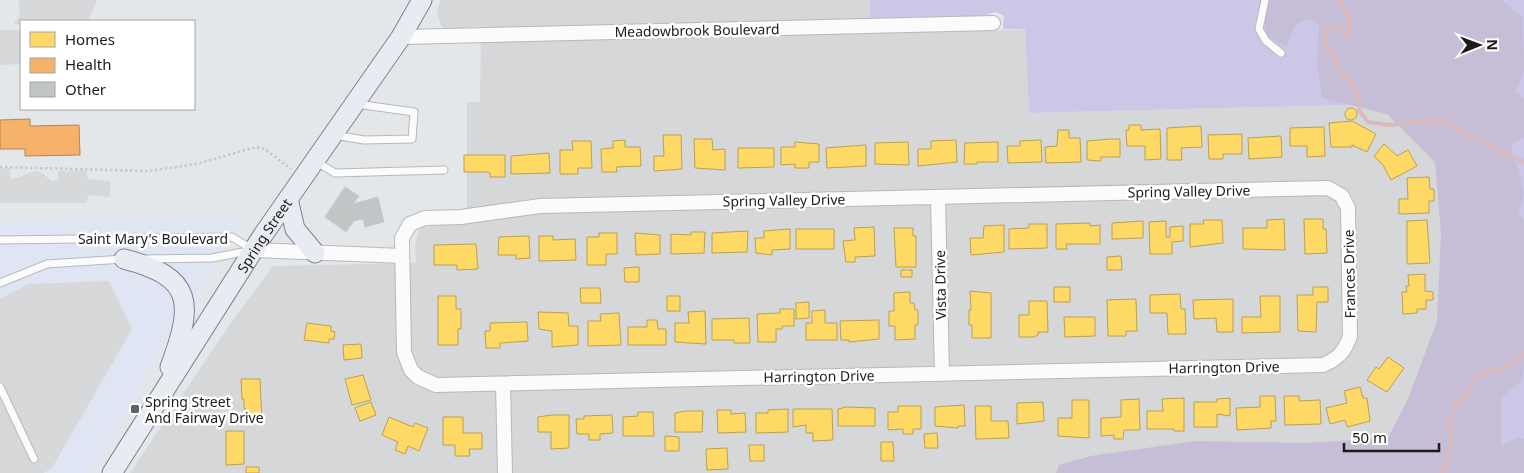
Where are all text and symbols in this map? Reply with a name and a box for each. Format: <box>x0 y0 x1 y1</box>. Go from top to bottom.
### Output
street label: Meadowbrook Boulevard <box>614 19 780 41</box>
legend <box>20 20 195 110</box>
north arrow <box>1454 20 1504 70</box>
text: Homes <box>65 29 115 49</box>
text: N <box>1483 39 1502 51</box>
text: Health <box>65 54 112 74</box>
text: Other <box>65 79 106 99</box>
street label: Spring Valley Drive <box>1127 180 1251 202</box>
street label: Spring Valley Drive <box>722 189 846 211</box>
street label: Spring Street <box>232 194 295 276</box>
street label: Saint Mary's Boulevard <box>78 229 228 248</box>
street label: Frances Drive <box>1339 229 1359 319</box>
street label: Vista Drive <box>930 250 950 320</box>
street label: Harrington Drive <box>1168 357 1280 377</box>
street label: Harrington Drive <box>763 366 875 386</box>
place label: Spring Street And Fairway Drive <box>145 392 264 427</box>
marker: Spring Street And Fairway Drive <box>129 403 141 415</box>
scale bar <box>1344 420 1439 452</box>
text: 50 m <box>1352 427 1387 447</box>

